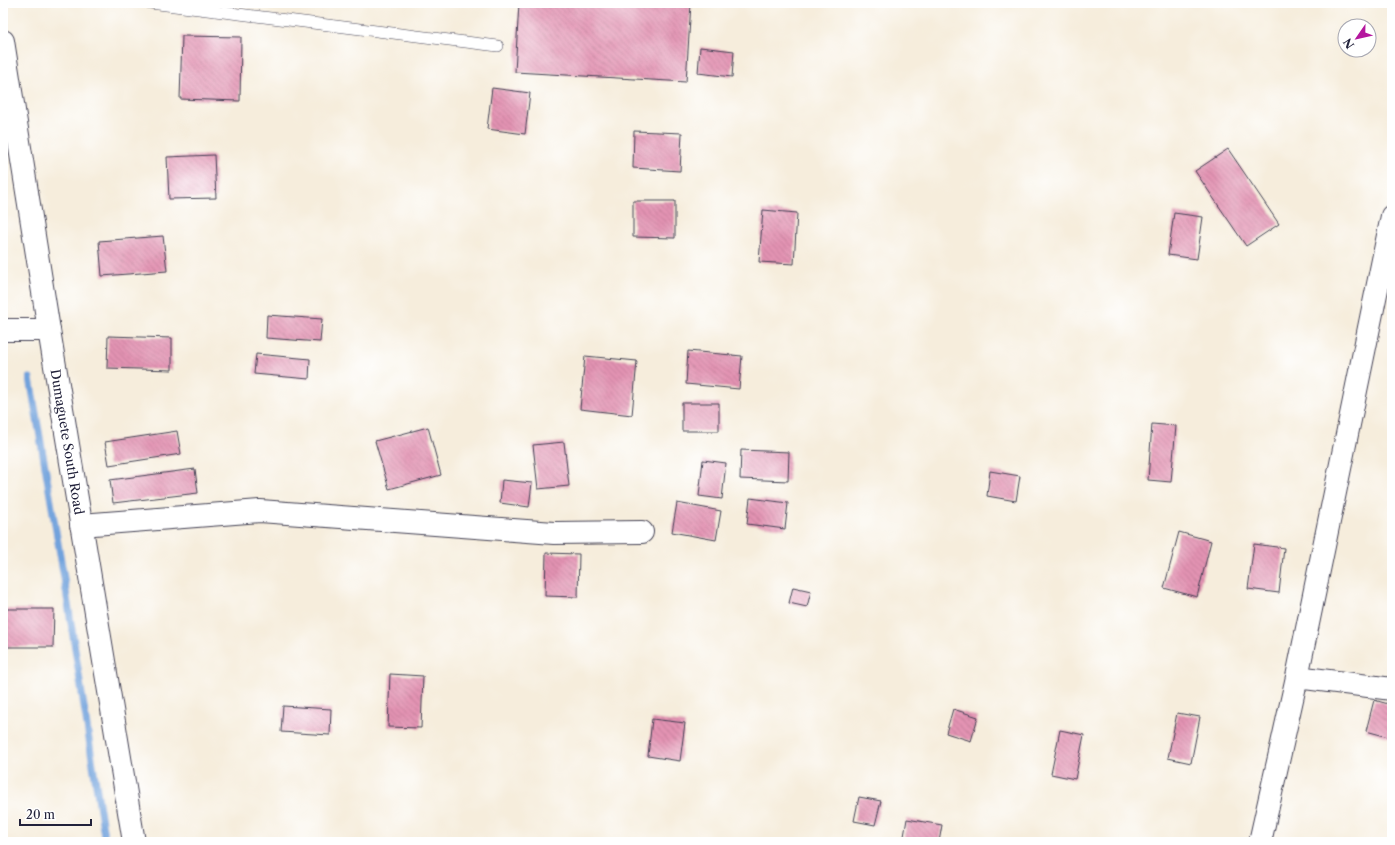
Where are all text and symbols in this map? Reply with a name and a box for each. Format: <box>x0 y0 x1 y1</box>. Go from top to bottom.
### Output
north arrow <box>1337 18 1377 58</box>
text: N <box>1340 35 1357 51</box>
street label: Dumaguete South Road <box>48 368 88 516</box>
scale bar <box>20 801 91 827</box>
text: 20 m <box>26 807 55 822</box>

